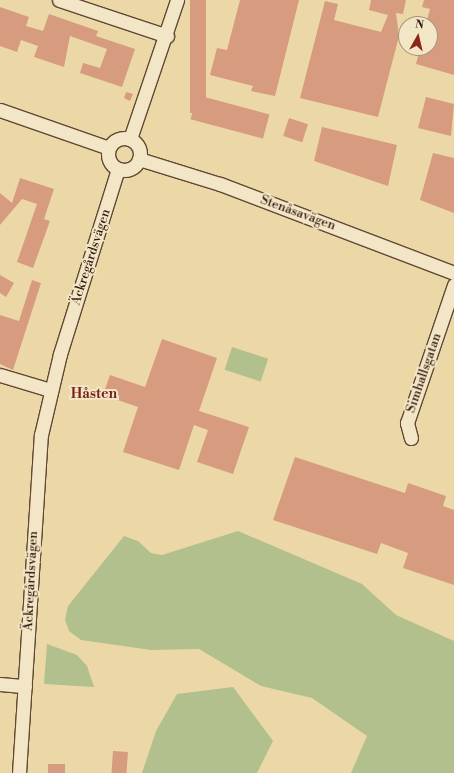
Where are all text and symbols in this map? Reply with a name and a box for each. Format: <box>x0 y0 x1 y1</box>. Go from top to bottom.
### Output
north arrow <box>398 16 438 56</box>
text: N <box>414 18 425 33</box>
street label: Stenåsavägen <box>258 192 338 234</box>
street label: Äckregårdsvägen <box>68 207 114 307</box>
street label: Simhallsgatan <box>403 331 445 415</box>
district label: Håsten <box>71 386 117 402</box>
street label: Äckregårdsvägen <box>21 531 41 631</box>

